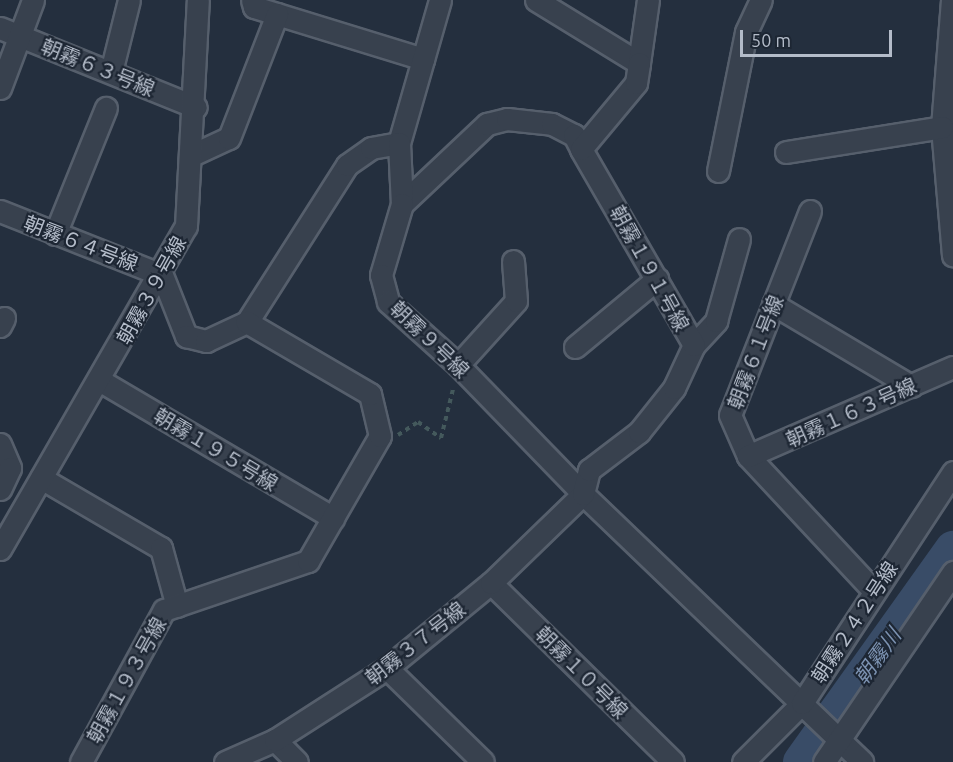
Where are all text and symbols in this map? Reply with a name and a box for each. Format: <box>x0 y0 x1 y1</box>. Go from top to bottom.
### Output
scale bar <box>743 18 894 56</box>
text: 50 m <box>751 30 791 50</box>
street label: 朝霧６３号線 <box>38 33 158 101</box>
street label: 朝霧１９１号線 <box>606 201 694 335</box>
street label: 朝霧６４号線 <box>21 210 141 276</box>
street label: 朝霧３９号線 <box>111 232 191 348</box>
street label: 朝霧６１号線 <box>722 292 788 412</box>
street label: 朝霧９号線 <box>386 296 474 382</box>
street label: 朝霧１６３号線 <box>782 373 920 451</box>
street label: 朝霧１９５号線 <box>150 403 282 495</box>
street label: 朝霧２４２号線 <box>806 557 902 687</box>
street label: 朝霧３７号線 <box>360 597 470 689</box>
street label: 朝霧１９３号線 <box>82 613 170 747</box>
street label: 朝霧１０号線 <box>531 621 633 723</box>
water label: 朝霧川 <box>848 623 906 689</box>

